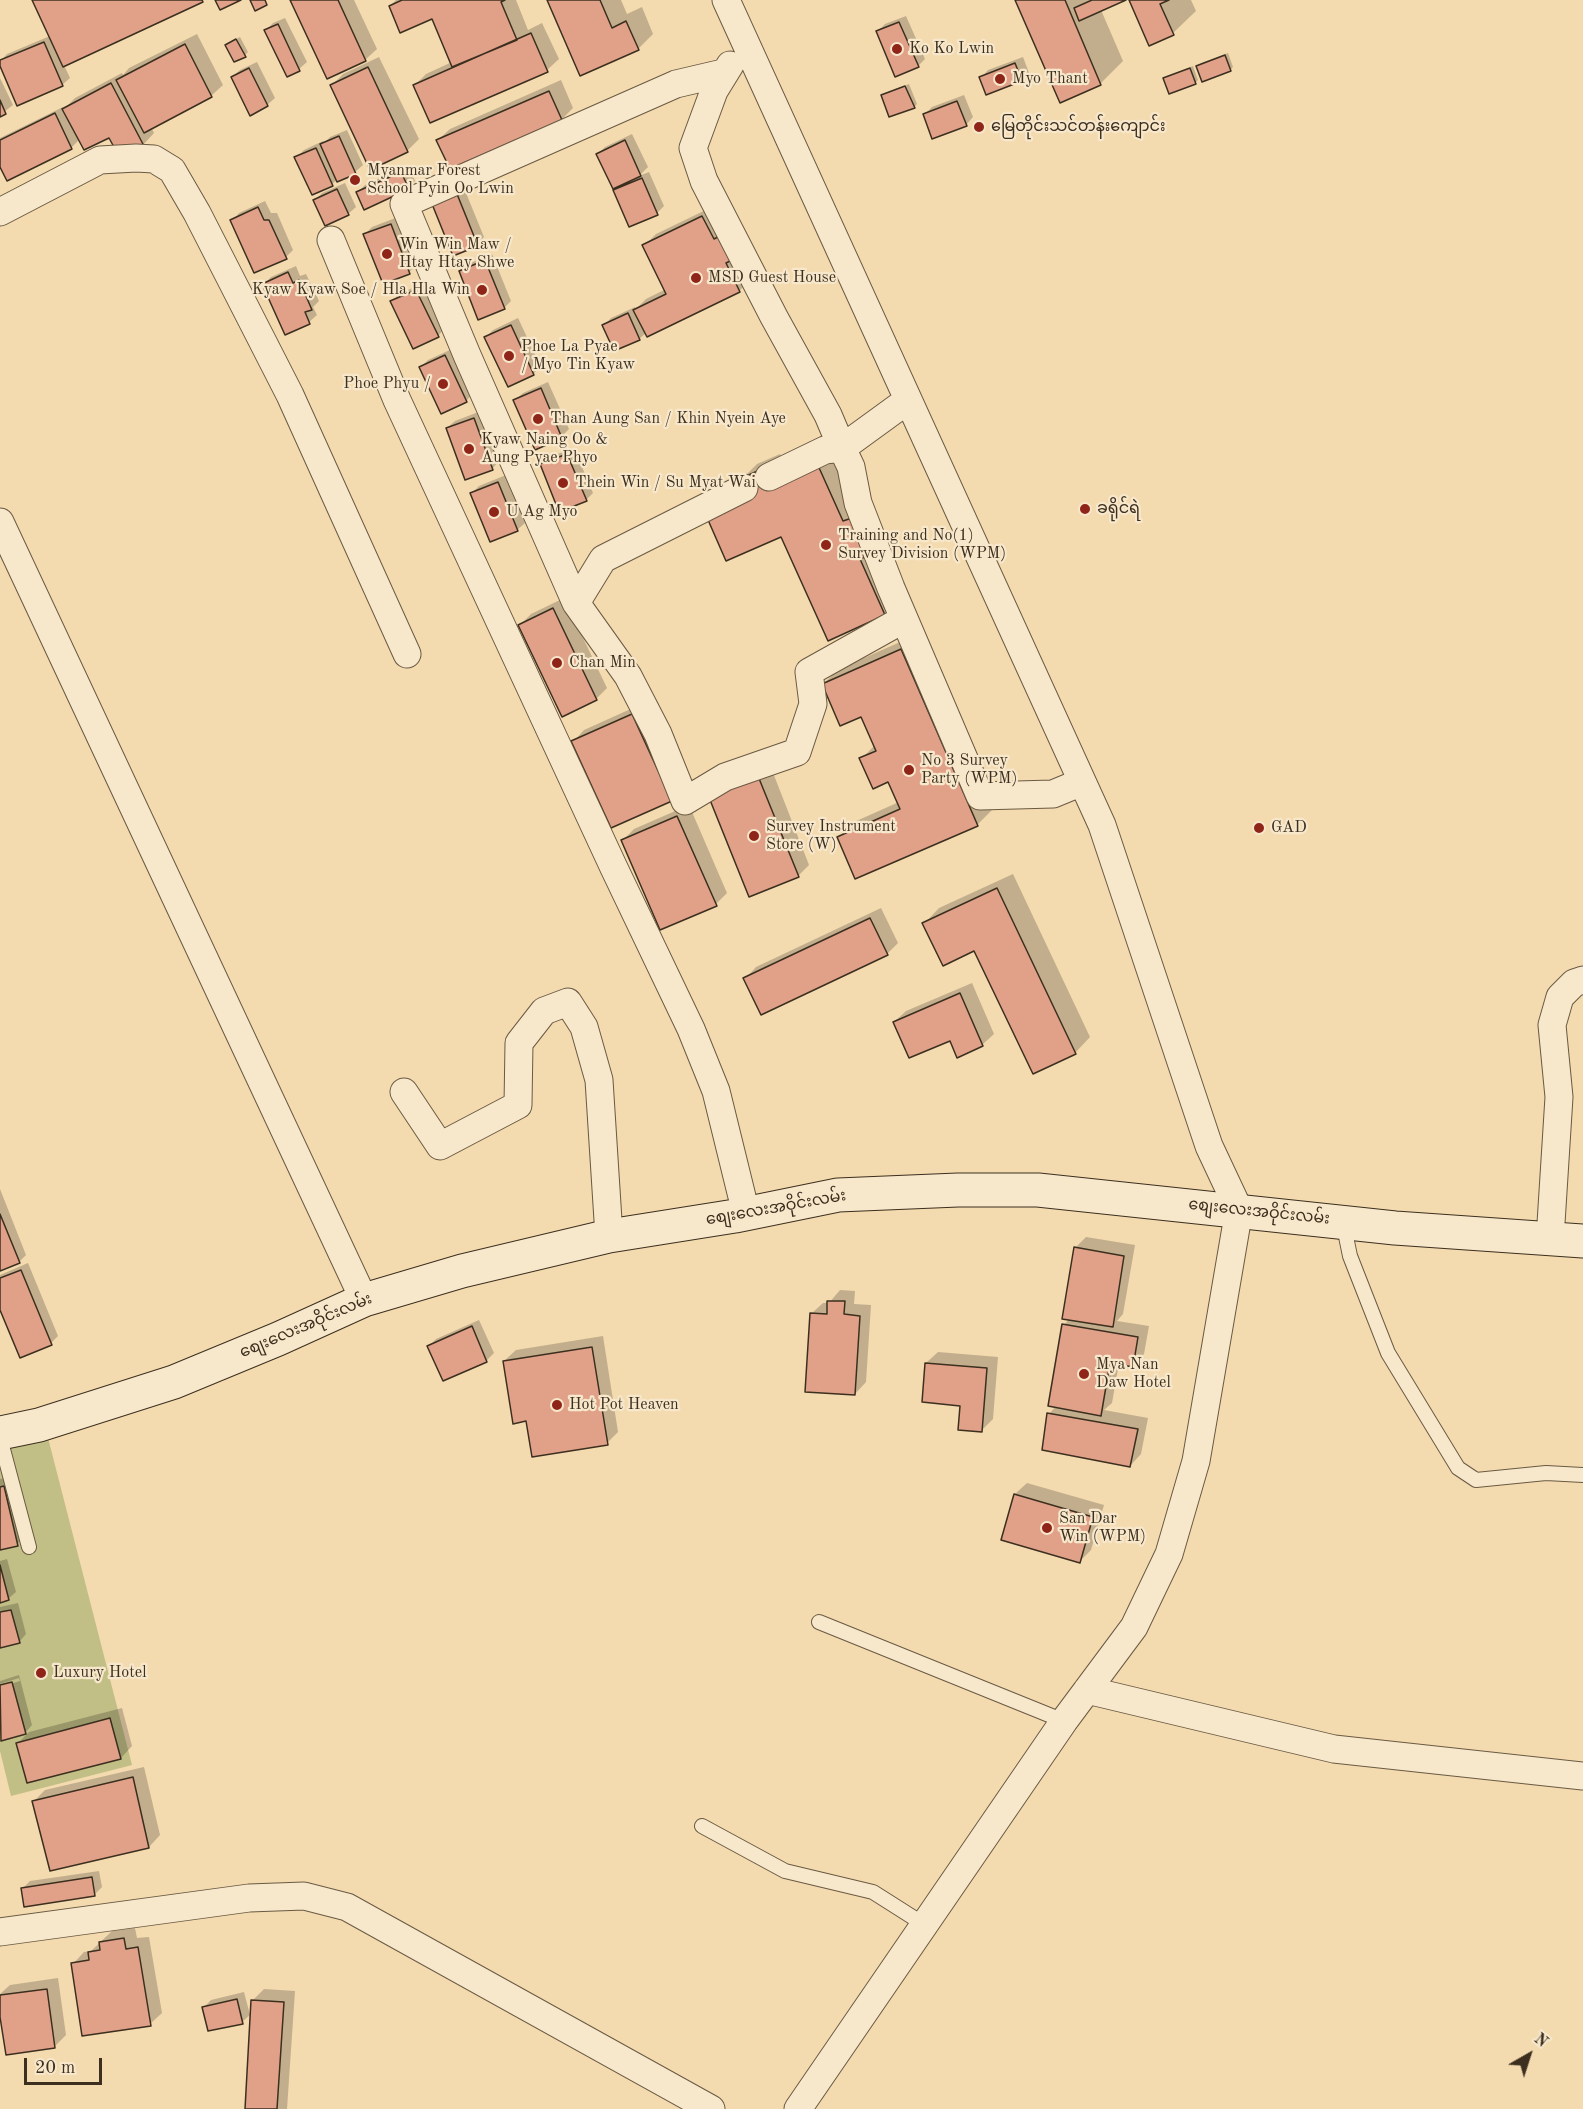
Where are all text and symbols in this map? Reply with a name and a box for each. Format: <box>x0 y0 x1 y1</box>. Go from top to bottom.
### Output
place label: Ko Ko Lwin <box>909 39 994 59</box>
marker: Ko Ko Lwin <box>890 42 904 56</box>
place label: Myo Thant <box>1012 69 1088 89</box>
marker: Myo Thant <box>993 72 1007 86</box>
place label: မြေတိုင်းသင်တန်းကျောင်း <box>991 117 1166 137</box>
marker: မြေတိုင်းသင်တန်းကျောင်း <box>972 120 986 134</box>
place label: Myanmar Forest School Pyin Oo Lwin <box>367 161 514 199</box>
marker: Myanmar Forest School Pyin Oo Lwin <box>348 173 362 187</box>
place label: Win Win Maw / Htay Htay Shwe <box>399 235 514 273</box>
marker: Win Win Maw / Htay Htay Shwe <box>380 247 394 261</box>
place label: MSD Guest House <box>708 268 836 288</box>
marker: MSD Guest House <box>689 271 703 285</box>
place label: Kyaw Kyaw Soe / Hla Hla Win <box>252 280 470 300</box>
marker: Kyaw Kyaw Soe / Hla Hla Win <box>475 283 489 297</box>
place label: Phoe La Pyae / Myo Tin Kyaw <box>521 337 635 375</box>
marker: Phoe La Pyae / Myo Tin Kyaw <box>502 349 516 363</box>
place label: Phoe Phyu / <box>343 374 431 394</box>
marker: Phoe Phyu / <box>436 377 450 391</box>
place label: Than Aung San / Khin Nyein Aye <box>550 409 786 429</box>
marker: Than Aung San / Khin Nyein Aye <box>531 412 545 426</box>
place label: Kyaw Naing Oo & Aung Pyae Phyo <box>481 430 608 468</box>
marker: Kyaw Naing Oo & Aung Pyae Phyo <box>462 442 476 456</box>
place label: Thein Win / Su Myat Wai <box>575 473 756 493</box>
marker: Thein Win / Su Myat Wai <box>556 476 570 490</box>
place label: ခရိုင်ရဲ <box>1097 499 1140 519</box>
place label: U Ag Myo <box>506 502 577 522</box>
marker: ခရိုင်ရဲ <box>1078 502 1092 516</box>
marker: U Ag Myo <box>487 505 501 519</box>
place label: Training and No(1) Survey Division (WPM) <box>838 526 1006 564</box>
marker: Training and No(1) Survey Division (WPM) <box>819 538 833 552</box>
place label: Chan Min <box>569 653 636 673</box>
marker: Chan Min <box>550 656 564 670</box>
place label: No 3 Survey Party (WPM) <box>921 751 1017 789</box>
marker: No 3 Survey Party (WPM) <box>902 763 916 777</box>
place label: Survey Instrument Store (W) <box>766 817 896 855</box>
place label: GAD <box>1271 818 1307 838</box>
marker: GAD <box>1252 821 1266 835</box>
marker: Survey Instrument Store (W) <box>747 829 761 843</box>
street label: စျေးလေးအဝိုင်းလမ်း <box>704 1186 848 1230</box>
street label: စျေးလေးအဝိုင်းလမ်း <box>1187 1195 1331 1229</box>
street label: စျေးလေးအဝိုင်းလမ်း <box>237 1289 375 1363</box>
place label: Mya Nan Daw Hotel <box>1096 1355 1171 1393</box>
marker: Mya Nan Daw Hotel <box>1077 1367 1091 1381</box>
place label: Hot Pot Heaven <box>569 1395 679 1415</box>
marker: Hot Pot Heaven <box>550 1398 564 1412</box>
place label: San Dar Win (WPM) <box>1059 1509 1146 1547</box>
marker: San Dar Win (WPM) <box>1040 1521 1054 1535</box>
place label: Luxury Hotel <box>53 1663 146 1683</box>
marker: Luxury Hotel <box>34 1666 48 1680</box>
north arrow <box>1499 2025 1559 2085</box>
text: N <box>1531 2031 1550 2051</box>
scale bar <box>27 2046 105 2084</box>
text: 20 m <box>35 2059 75 2077</box>

